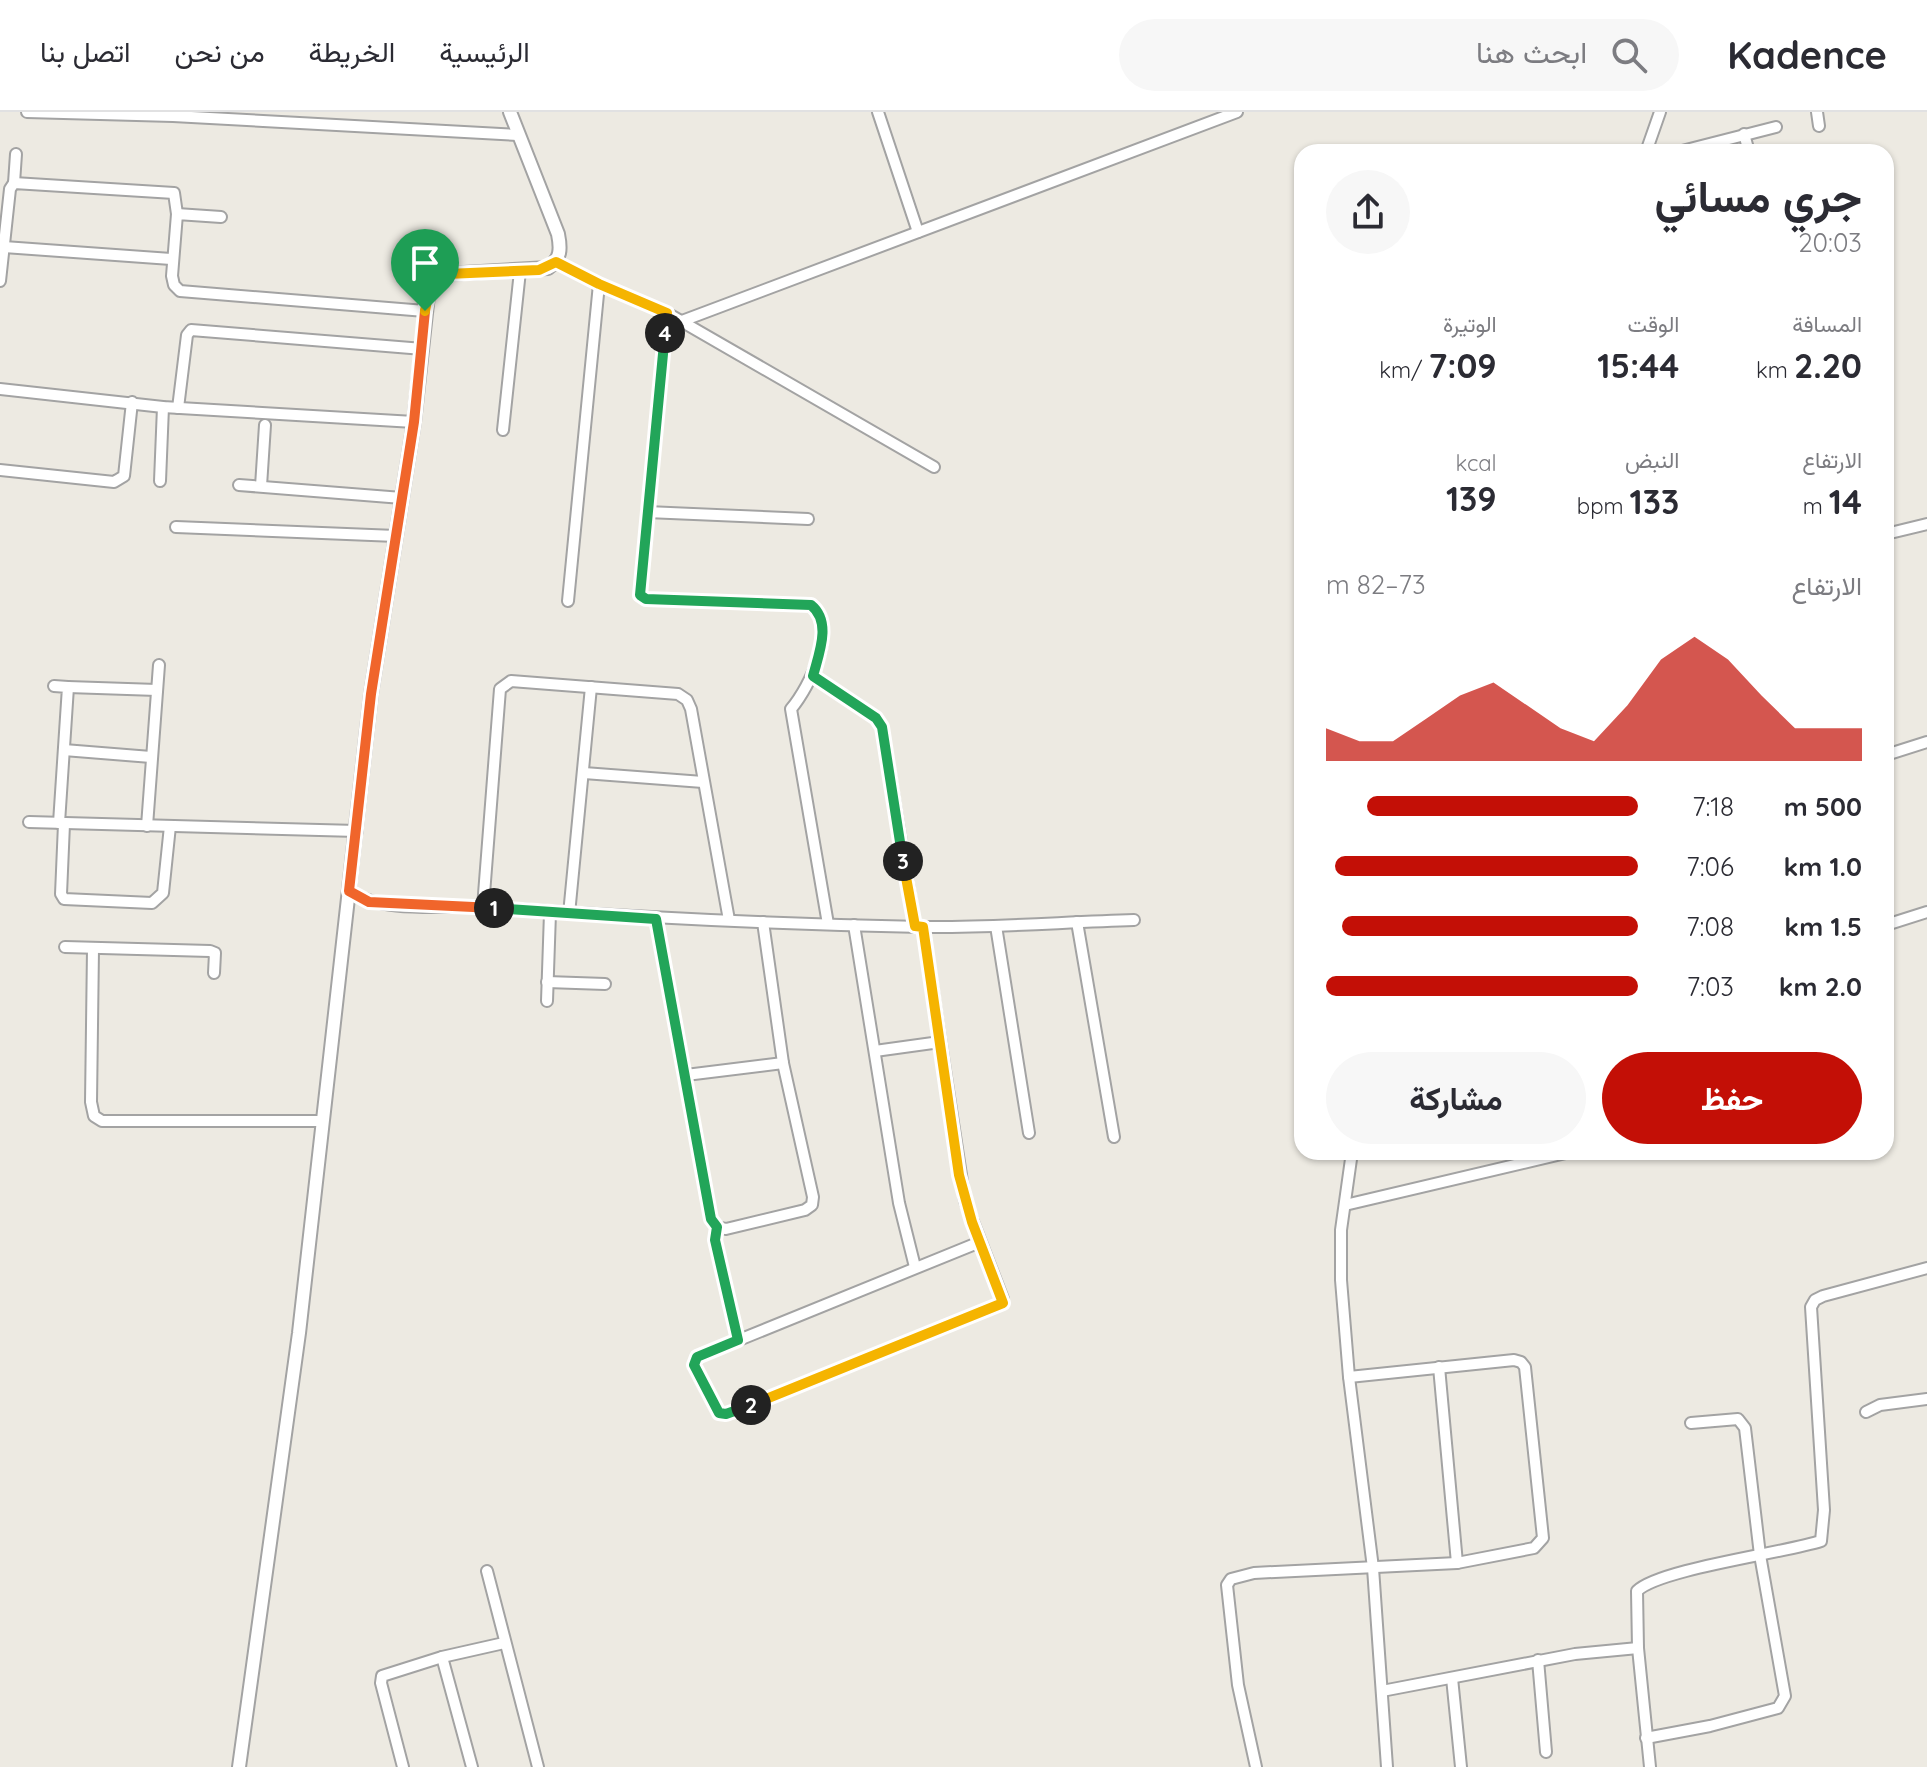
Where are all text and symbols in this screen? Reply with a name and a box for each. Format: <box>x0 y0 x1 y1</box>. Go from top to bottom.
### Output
search box <box>1119 19 1679 91</box>
text: Kadence <box>1727 31 1887 79</box>
text: ابحث هنا <box>1476 33 1587 71</box>
icon: search <box>1607 33 1651 77</box>
text: اتصل بنا <box>40 34 131 69</box>
text: من نحن <box>175 34 265 69</box>
text: الخريطة <box>309 34 395 69</box>
text: الرئيسية <box>439 34 530 69</box>
text: جري مسائي <box>1655 168 1862 223</box>
button: share <box>1326 170 1410 254</box>
text: 20:03 <box>1798 226 1862 259</box>
pin <box>391 229 459 311</box>
icon: arrive <box>403 241 447 285</box>
text: الوتيرة <box>1443 310 1497 338</box>
text: الوقت <box>1628 310 1679 338</box>
text: المسافة <box>1792 310 1862 338</box>
pin: 4 <box>645 313 685 353</box>
text: 4 <box>659 319 671 347</box>
text: 7:09 <box>1429 344 1497 387</box>
text: 15:44 <box>1597 344 1679 387</box>
text: 2.20 <box>1794 344 1862 387</box>
text: /km <box>1379 356 1429 384</box>
text: km <box>1756 356 1794 384</box>
text: النبض <box>1625 446 1679 474</box>
text: الارتفاع <box>1802 446 1862 474</box>
text: kcal <box>1456 449 1497 477</box>
text: 139 <box>1446 477 1497 520</box>
text: 133 <box>1630 480 1679 523</box>
text: 14 <box>1829 480 1862 523</box>
text: bpm <box>1577 492 1630 520</box>
text: m <box>1803 492 1829 520</box>
text: 73–82 m <box>1326 568 1426 601</box>
text: الارتفاع <box>1791 569 1862 602</box>
text: 7:18 <box>1692 790 1734 823</box>
text: 500 m <box>1784 790 1862 823</box>
pin: 3 <box>883 841 923 881</box>
text: 3 <box>897 847 909 875</box>
text: 7:06 <box>1686 850 1734 883</box>
text: 1.0 km <box>1783 850 1862 883</box>
pin: 1 <box>474 888 514 928</box>
text: 1 <box>490 894 498 922</box>
text: 7:08 <box>1686 910 1734 943</box>
text: 1.5 km <box>1784 910 1862 943</box>
text: 7:03 <box>1687 970 1734 1003</box>
text: 2.0 km <box>1779 970 1862 1003</box>
button: مشاركة <box>1326 1052 1586 1144</box>
button: حفظ <box>1602 1052 1862 1144</box>
pin: 2 <box>731 1385 771 1425</box>
text: 2 <box>745 1391 757 1419</box>

